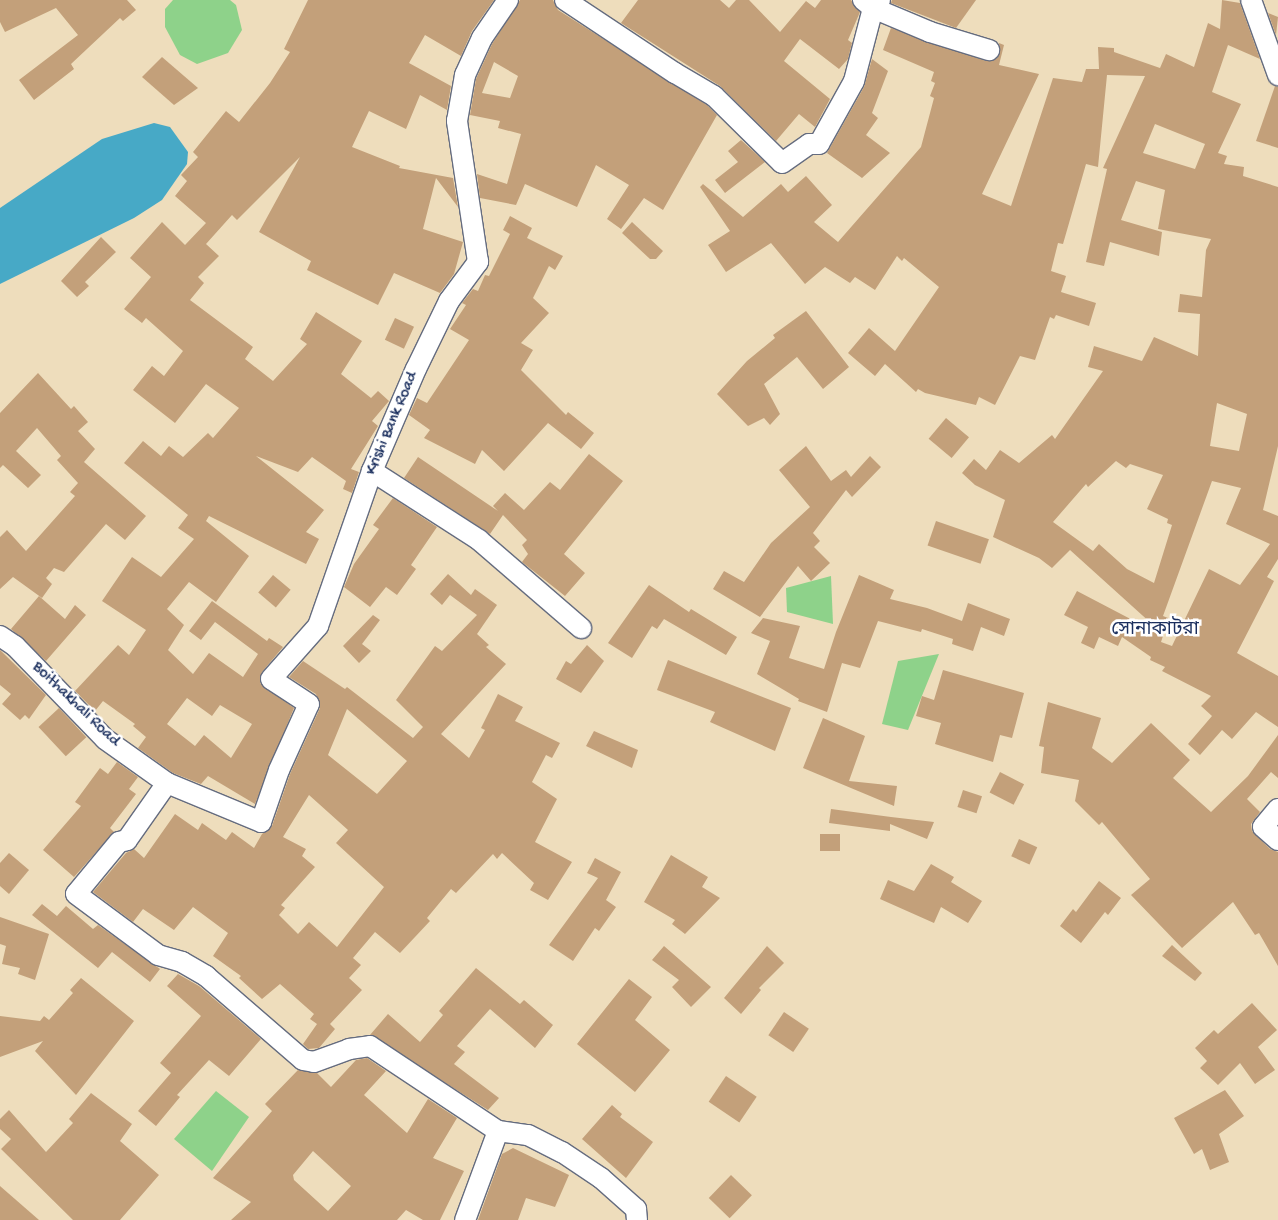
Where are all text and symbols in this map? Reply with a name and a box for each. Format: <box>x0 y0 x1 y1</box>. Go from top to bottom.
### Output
street label: Krishi Bank Road <box>363 370 423 478</box>
district label: সোনাকাটরা <box>1111 620 1199 642</box>
street label: Boithakhali Road <box>27 658 123 752</box>

